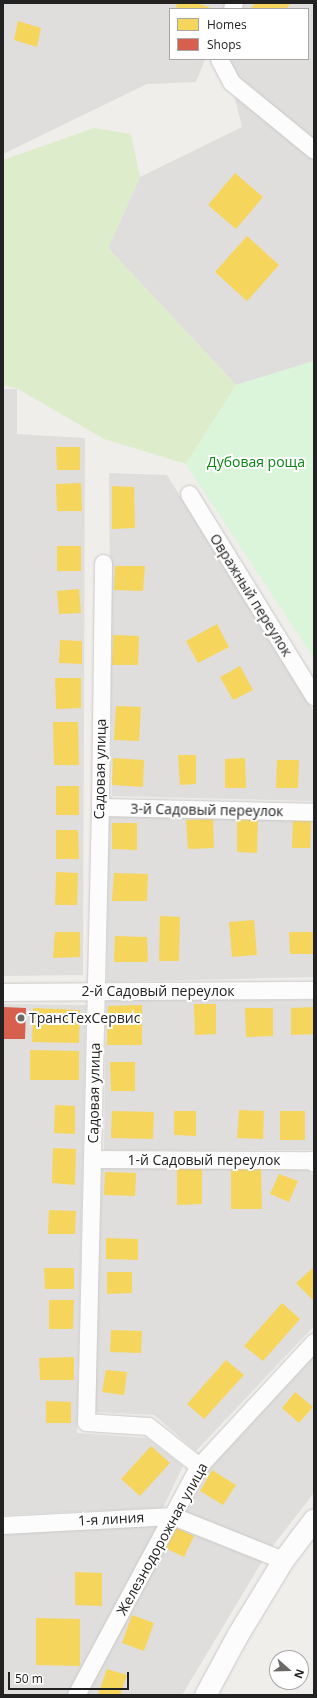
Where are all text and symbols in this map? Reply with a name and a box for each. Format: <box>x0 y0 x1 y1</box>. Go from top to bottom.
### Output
legend <box>169 8 309 60</box>
text: Homes <box>207 16 247 33</box>
text: Shops <box>207 36 241 53</box>
park label: Дубовая роща <box>207 454 305 470</box>
street label: Овражный переулок <box>206 531 296 659</box>
street label: Садовая улица <box>91 718 109 820</box>
street label: 3-й Садовый переулок <box>130 800 284 820</box>
street label: 2-й Садовый переулок <box>81 983 235 999</box>
place label: ТрансТехСервис <box>29 1010 140 1026</box>
marker: ТрансТехСервис <box>16 1013 26 1023</box>
street label: Садовая улица <box>85 1042 103 1144</box>
street label: 1-й Садовый переулок <box>127 1152 281 1168</box>
street label: Железнодорожная улица <box>113 1460 211 1618</box>
street label: 1-я линия <box>77 1509 145 1529</box>
north arrow <box>269 1650 309 1690</box>
scale bar <box>10 1664 131 1690</box>
text: N <box>291 1667 308 1681</box>
text: 50 m <box>15 1670 43 1687</box>

